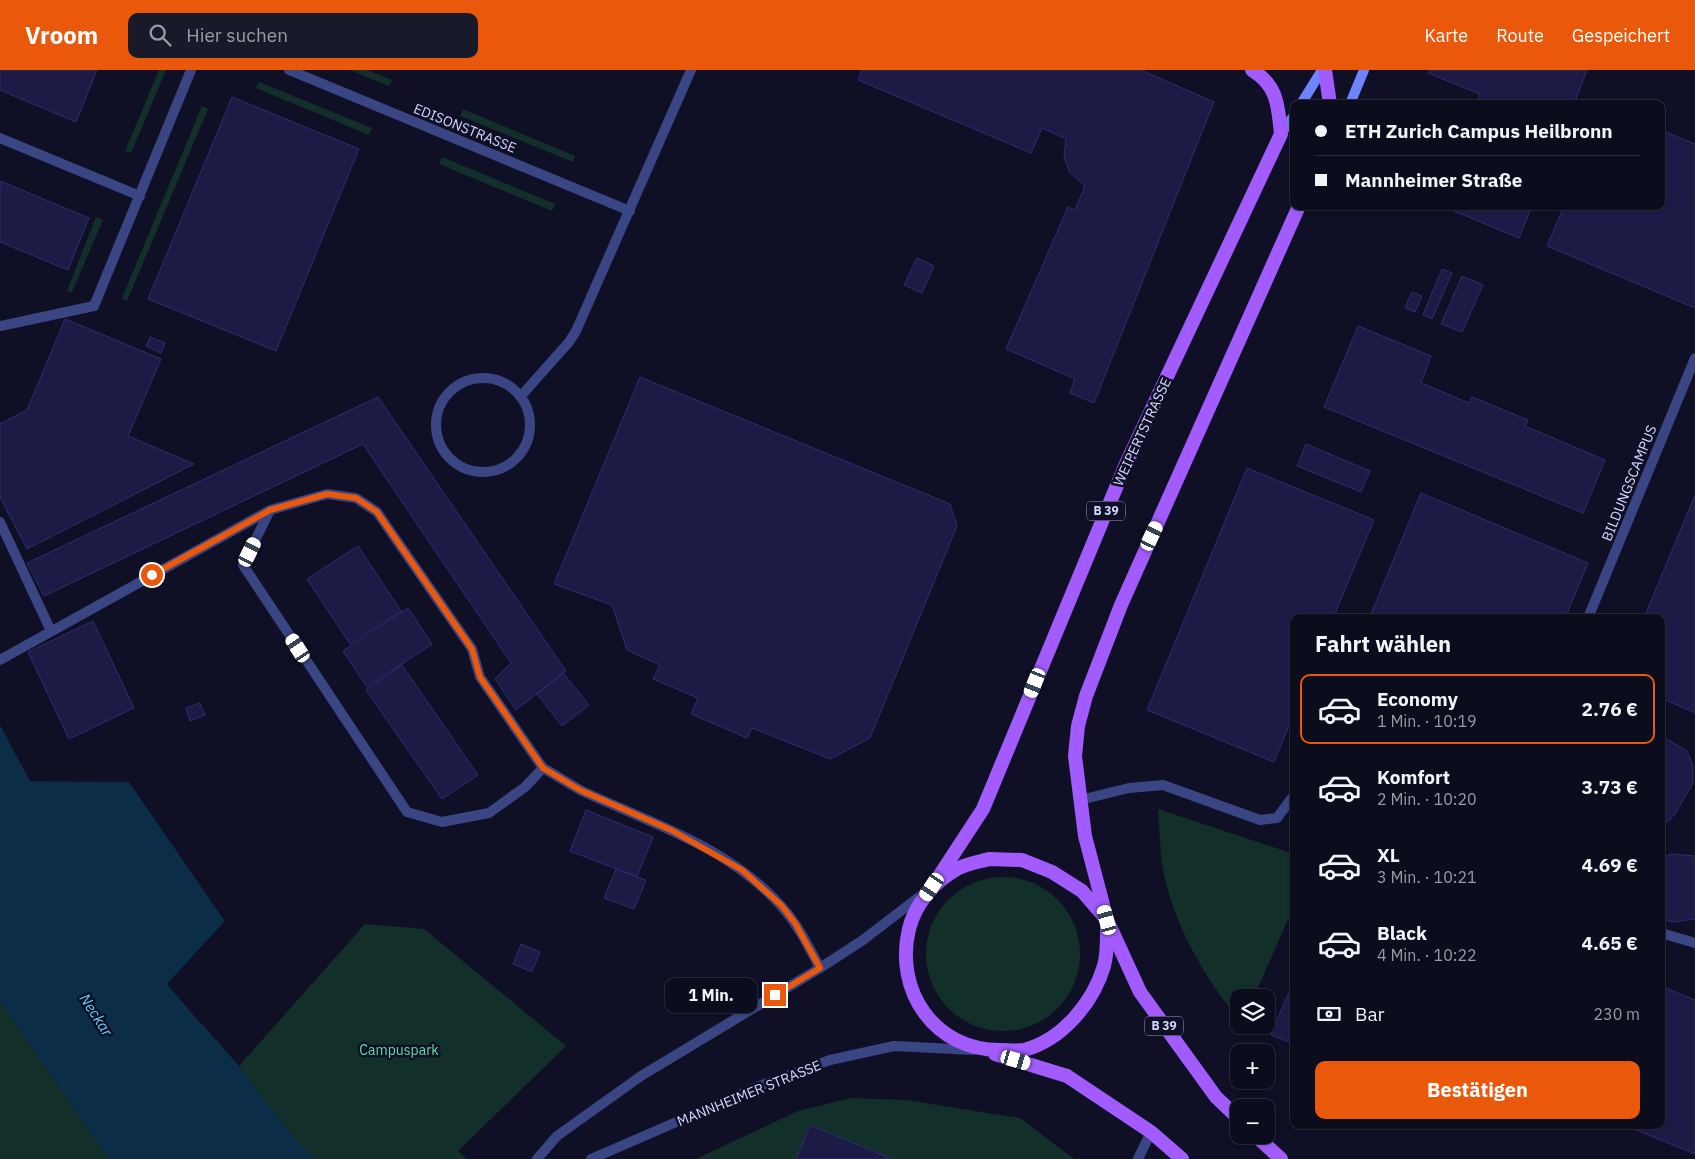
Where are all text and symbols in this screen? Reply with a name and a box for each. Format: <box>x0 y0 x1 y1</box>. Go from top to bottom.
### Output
search box <box>128 13 478 58</box>
text: Vroom <box>25 19 98 51</box>
icon: search <box>146 21 174 49</box>
text: Hier suchen <box>186 23 288 47</box>
text: Karte <box>1425 24 1468 47</box>
text: Route <box>1496 24 1544 47</box>
text: Gespeichert <box>1572 24 1670 47</box>
street label: EDISONSTRASSE <box>411 99 519 157</box>
text: ETH Zurich Campus Heilbronn <box>1345 119 1613 143</box>
text: Mannheimer Straße <box>1345 168 1522 192</box>
street label: WEIPERTSTRASSE <box>1109 375 1175 489</box>
street label: BILDUNGSCAMPUS <box>1598 422 1660 544</box>
road number: B 39 <box>1087 502 1125 521</box>
car <box>1138 519 1165 553</box>
car <box>236 535 263 569</box>
route start <box>141 564 163 586</box>
text: Fahrt wählen <box>1315 629 1451 658</box>
car <box>283 631 312 665</box>
car <box>1022 666 1047 700</box>
icon: car <box>1317 687 1362 732</box>
text: Economy <box>1377 687 1458 711</box>
text: 2.76 € <box>1582 697 1638 721</box>
text: 1 Min. · 10:19 <box>1377 711 1477 731</box>
icon: car <box>1317 765 1362 810</box>
text: Komfort <box>1377 765 1450 789</box>
text: 3.73 € <box>1582 775 1638 799</box>
text: 2 Min. · 10:20 <box>1377 789 1477 809</box>
icon: car <box>1317 843 1362 888</box>
text: XL <box>1377 843 1400 867</box>
text: 4.69 € <box>1582 853 1638 877</box>
text: 3 Min. · 10:21 <box>1377 867 1477 887</box>
car <box>917 870 946 904</box>
car <box>1095 904 1118 936</box>
icon: car <box>1317 921 1362 966</box>
text: Black <box>1377 921 1427 945</box>
text: 4.65 € <box>1582 931 1638 955</box>
text: 4 Min. · 10:22 <box>1377 945 1477 965</box>
callout: 1 Min. <box>665 978 758 1012</box>
route end <box>764 984 786 1006</box>
text: 1 Min. <box>688 985 734 1005</box>
map controls <box>1230 989 1275 1144</box>
button: layers <box>1230 989 1275 1034</box>
water label: Neckar <box>76 990 117 1040</box>
icon: cash <box>1315 1000 1343 1028</box>
text: Bar <box>1355 1002 1385 1026</box>
text: 230 m <box>1593 1004 1640 1024</box>
road number: B 39 <box>1145 1016 1183 1036</box>
park label: Campuspark <box>359 1041 439 1059</box>
button: + <box>1230 1044 1275 1089</box>
car <box>999 1049 1032 1071</box>
street label: MANNHEIMER STRASSE <box>674 1056 824 1130</box>
button: Bestätigen <box>1315 1061 1640 1119</box>
button: − <box>1230 1099 1275 1144</box>

